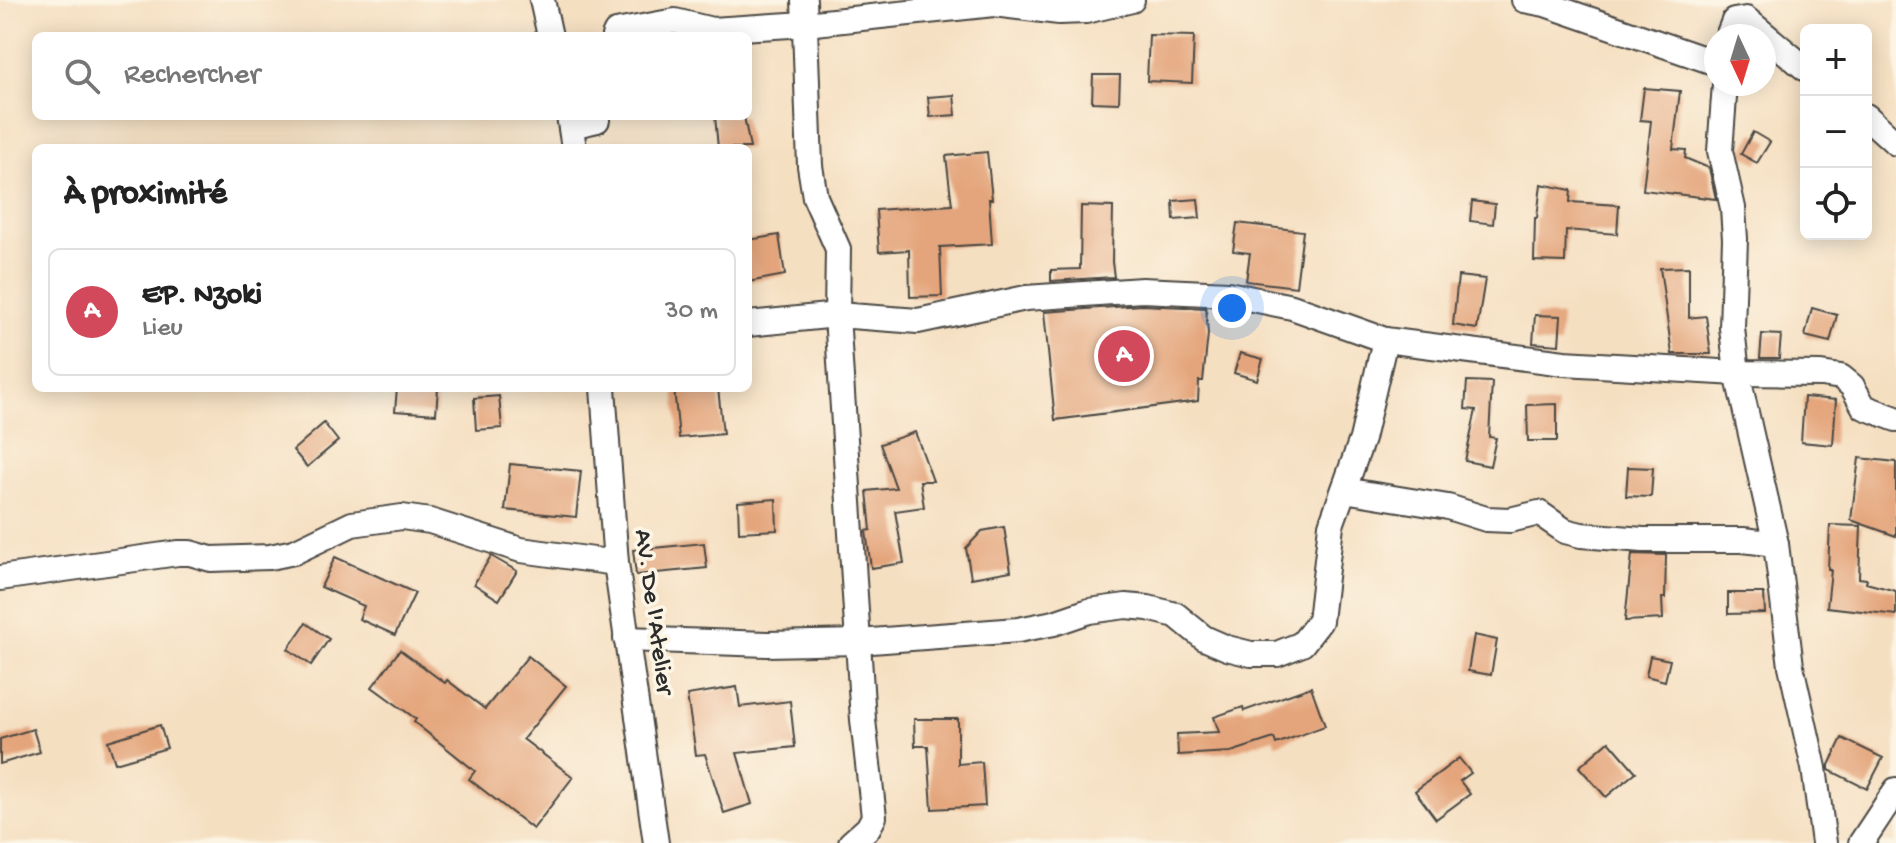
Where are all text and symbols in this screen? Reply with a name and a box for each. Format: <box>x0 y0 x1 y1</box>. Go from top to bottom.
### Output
north arrow <box>1704 24 1776 96</box>
map controls <box>1800 24 1872 240</box>
button: + <box>1800 24 1872 96</box>
search box <box>32 32 752 120</box>
icon: search <box>60 54 104 98</box>
text: Rechercher <box>124 59 260 94</box>
button: − <box>1800 96 1872 168</box>
button: locate <box>1800 168 1872 240</box>
text: À proximité <box>64 176 227 216</box>
text: EP. Nzoki <box>142 279 262 314</box>
your location <box>1212 288 1252 328</box>
text: A <box>84 297 100 328</box>
text: 30 m <box>665 297 718 328</box>
text: Lieu <box>142 314 183 345</box>
pin: A <box>1098 326 1150 386</box>
street label: AV. De l'Atelier <box>625 527 679 699</box>

